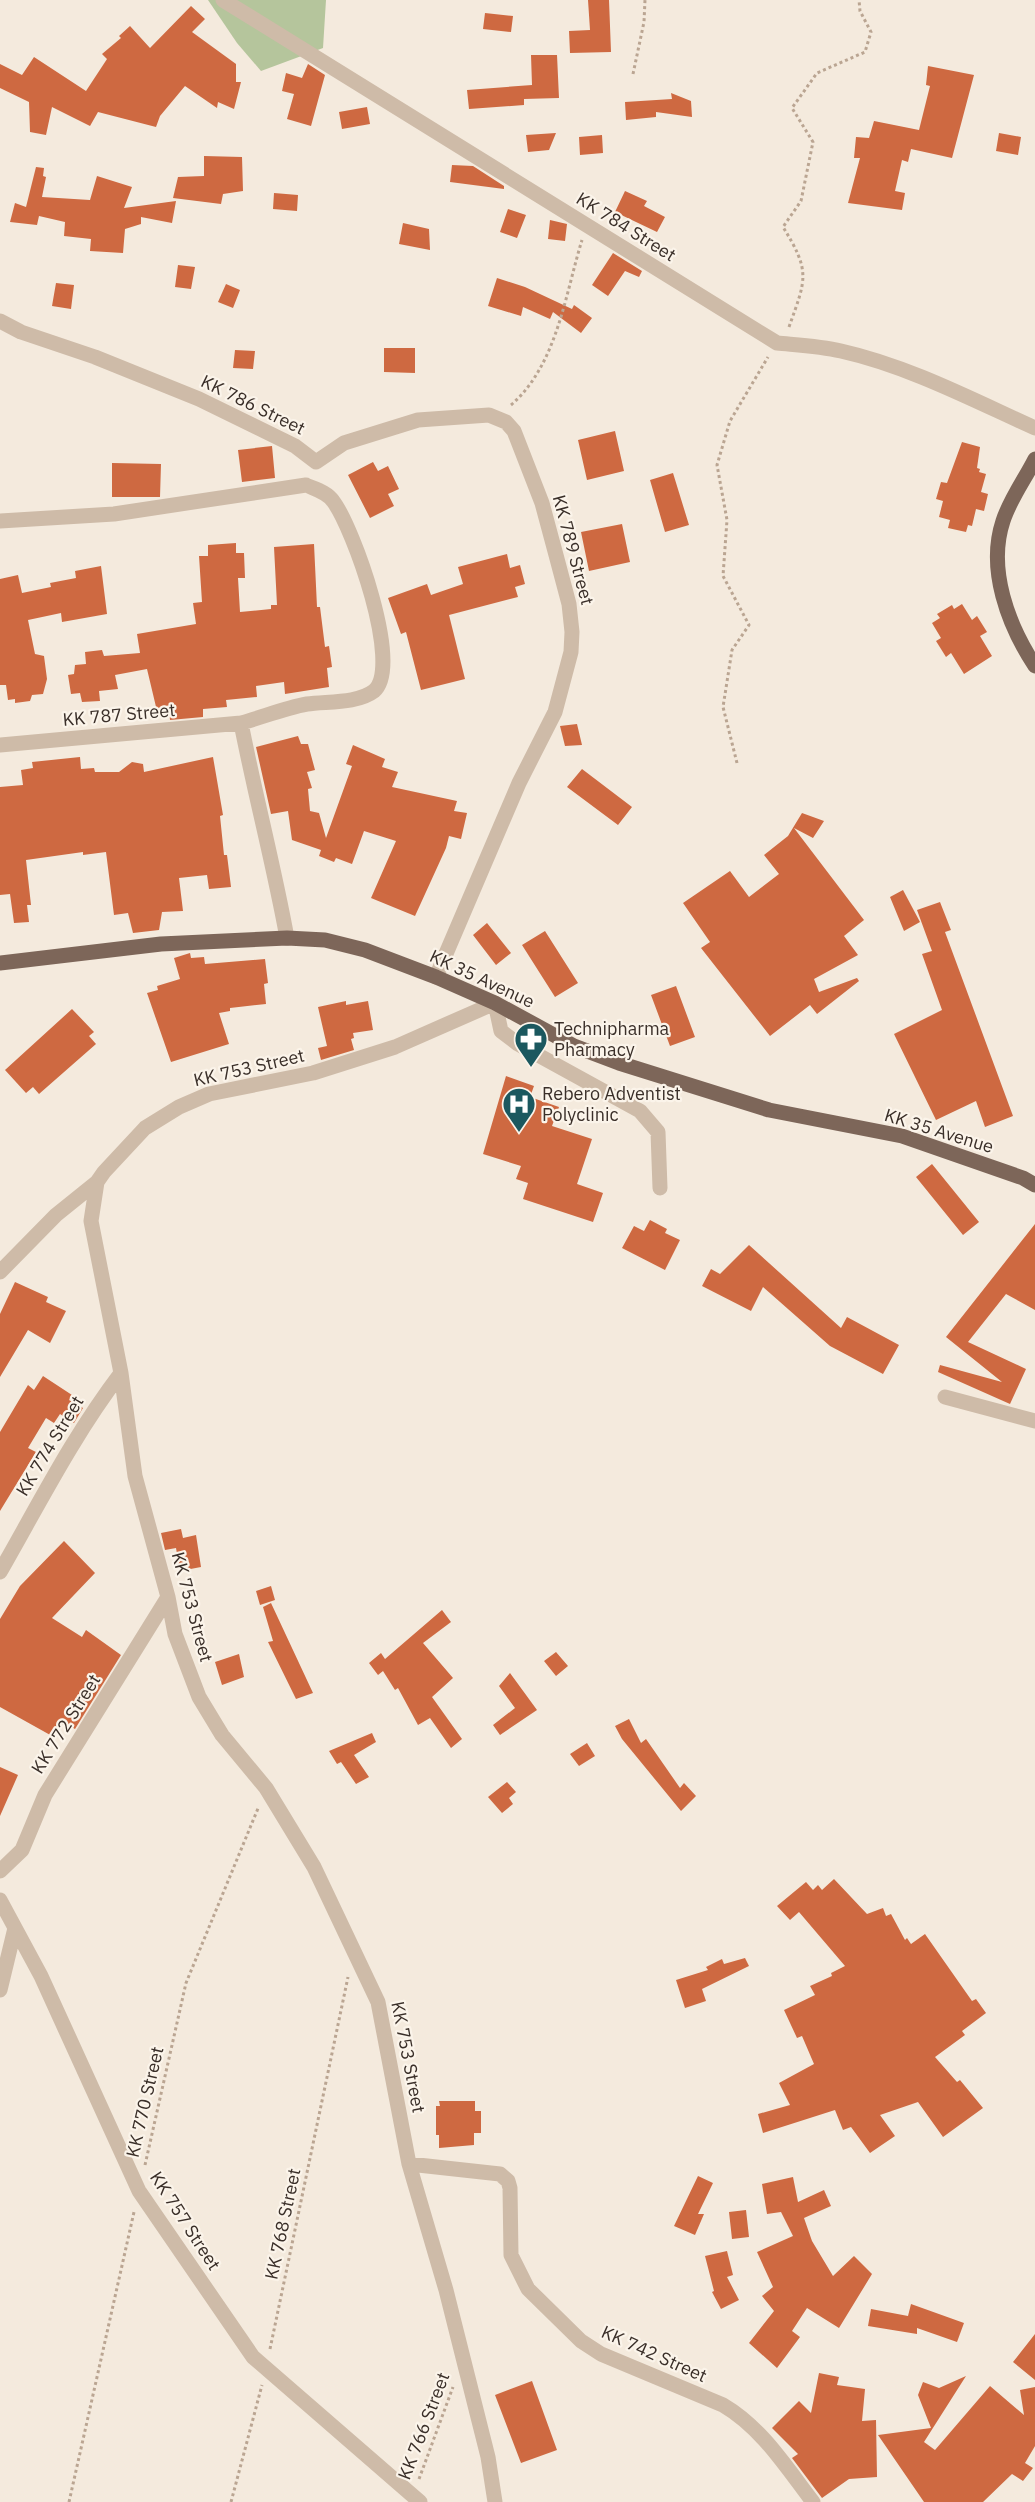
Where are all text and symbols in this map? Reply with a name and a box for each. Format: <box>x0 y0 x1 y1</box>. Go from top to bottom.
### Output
street label: KK 784 Street <box>572 187 680 266</box>
street label: KK 786 Street <box>197 369 309 440</box>
street label: KK 789 Street <box>548 492 599 607</box>
street label: KK 787 Street <box>62 698 176 731</box>
street label: KK 35 Avenue <box>426 944 538 1013</box>
place label: Technipharma Pharmacy <box>554 1017 670 1061</box>
pharmacy icon: Technipharma Pharmacy <box>513 1021 549 1068</box>
street label: KK 753 Street <box>191 1044 307 1091</box>
place label: Rebero Adventist Polyclinic <box>542 1082 681 1126</box>
hospital icon: Rebero Adventist Polyclinic <box>501 1086 537 1133</box>
street label: KK 35 Avenue <box>882 1103 997 1158</box>
street label: KK 774 Street <box>11 1391 89 1500</box>
street label: KK 753 Street <box>167 1549 218 1664</box>
street label: KK 772 Street <box>26 1670 105 1778</box>
street label: KK 753 Street <box>386 1999 431 2115</box>
street label: KK 770 Street <box>121 2044 168 2160</box>
street label: KK 768 Street <box>260 2166 306 2282</box>
street label: KK 757 Street <box>145 2167 226 2274</box>
street label: KK 742 Street <box>598 2320 711 2387</box>
street label: KK 766 Street <box>393 2369 455 2483</box>

